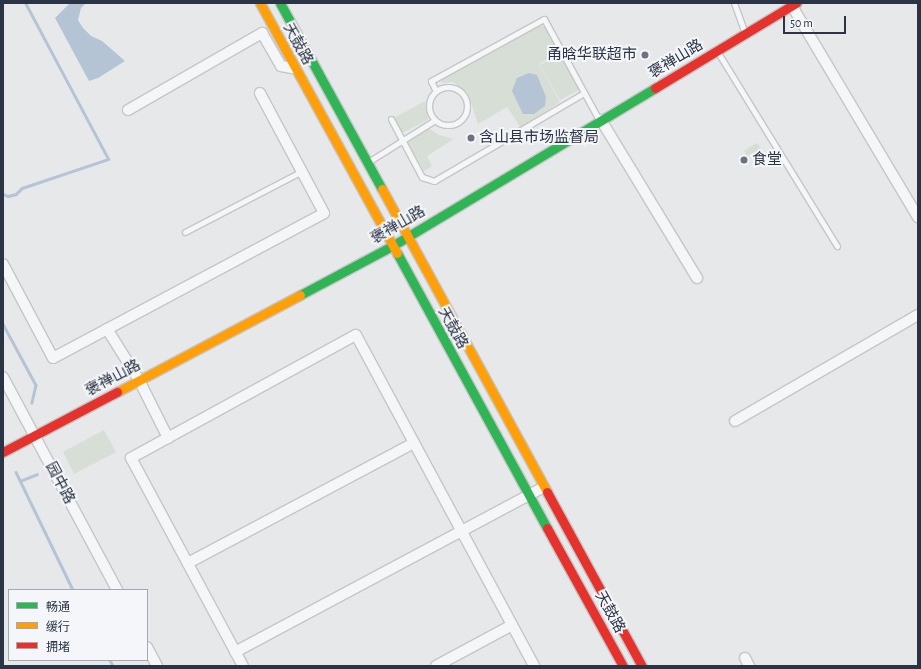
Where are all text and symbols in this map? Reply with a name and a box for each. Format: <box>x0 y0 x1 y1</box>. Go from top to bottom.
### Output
scale bar <box>785 8 848 34</box>
text: 50 m <box>790 17 813 29</box>
street label: 天鼓路 <box>279 20 317 68</box>
street label: 褒禅山路 <box>646 36 706 82</box>
place label: 甬晗华联超市 <box>547 46 637 64</box>
marker: 甬晗华联超市 <box>640 50 650 60</box>
place label: 含山县市场监督局 <box>479 129 599 147</box>
marker: 含山县市场监督局 <box>466 133 476 143</box>
place label: 食堂 <box>752 151 782 169</box>
marker: 食堂 <box>739 155 749 165</box>
street label: 褒禅山路 <box>368 202 428 248</box>
street label: 天鼓路 <box>434 304 472 352</box>
street label: 褒禅山路 <box>82 356 144 400</box>
street label: 园中路 <box>41 459 79 507</box>
street label: 天鼓路 <box>591 588 629 636</box>
legend <box>8 589 148 661</box>
text: 畅通 <box>46 601 70 613</box>
text: 缓行 <box>46 621 70 633</box>
text: 拥堵 <box>46 641 70 653</box>

